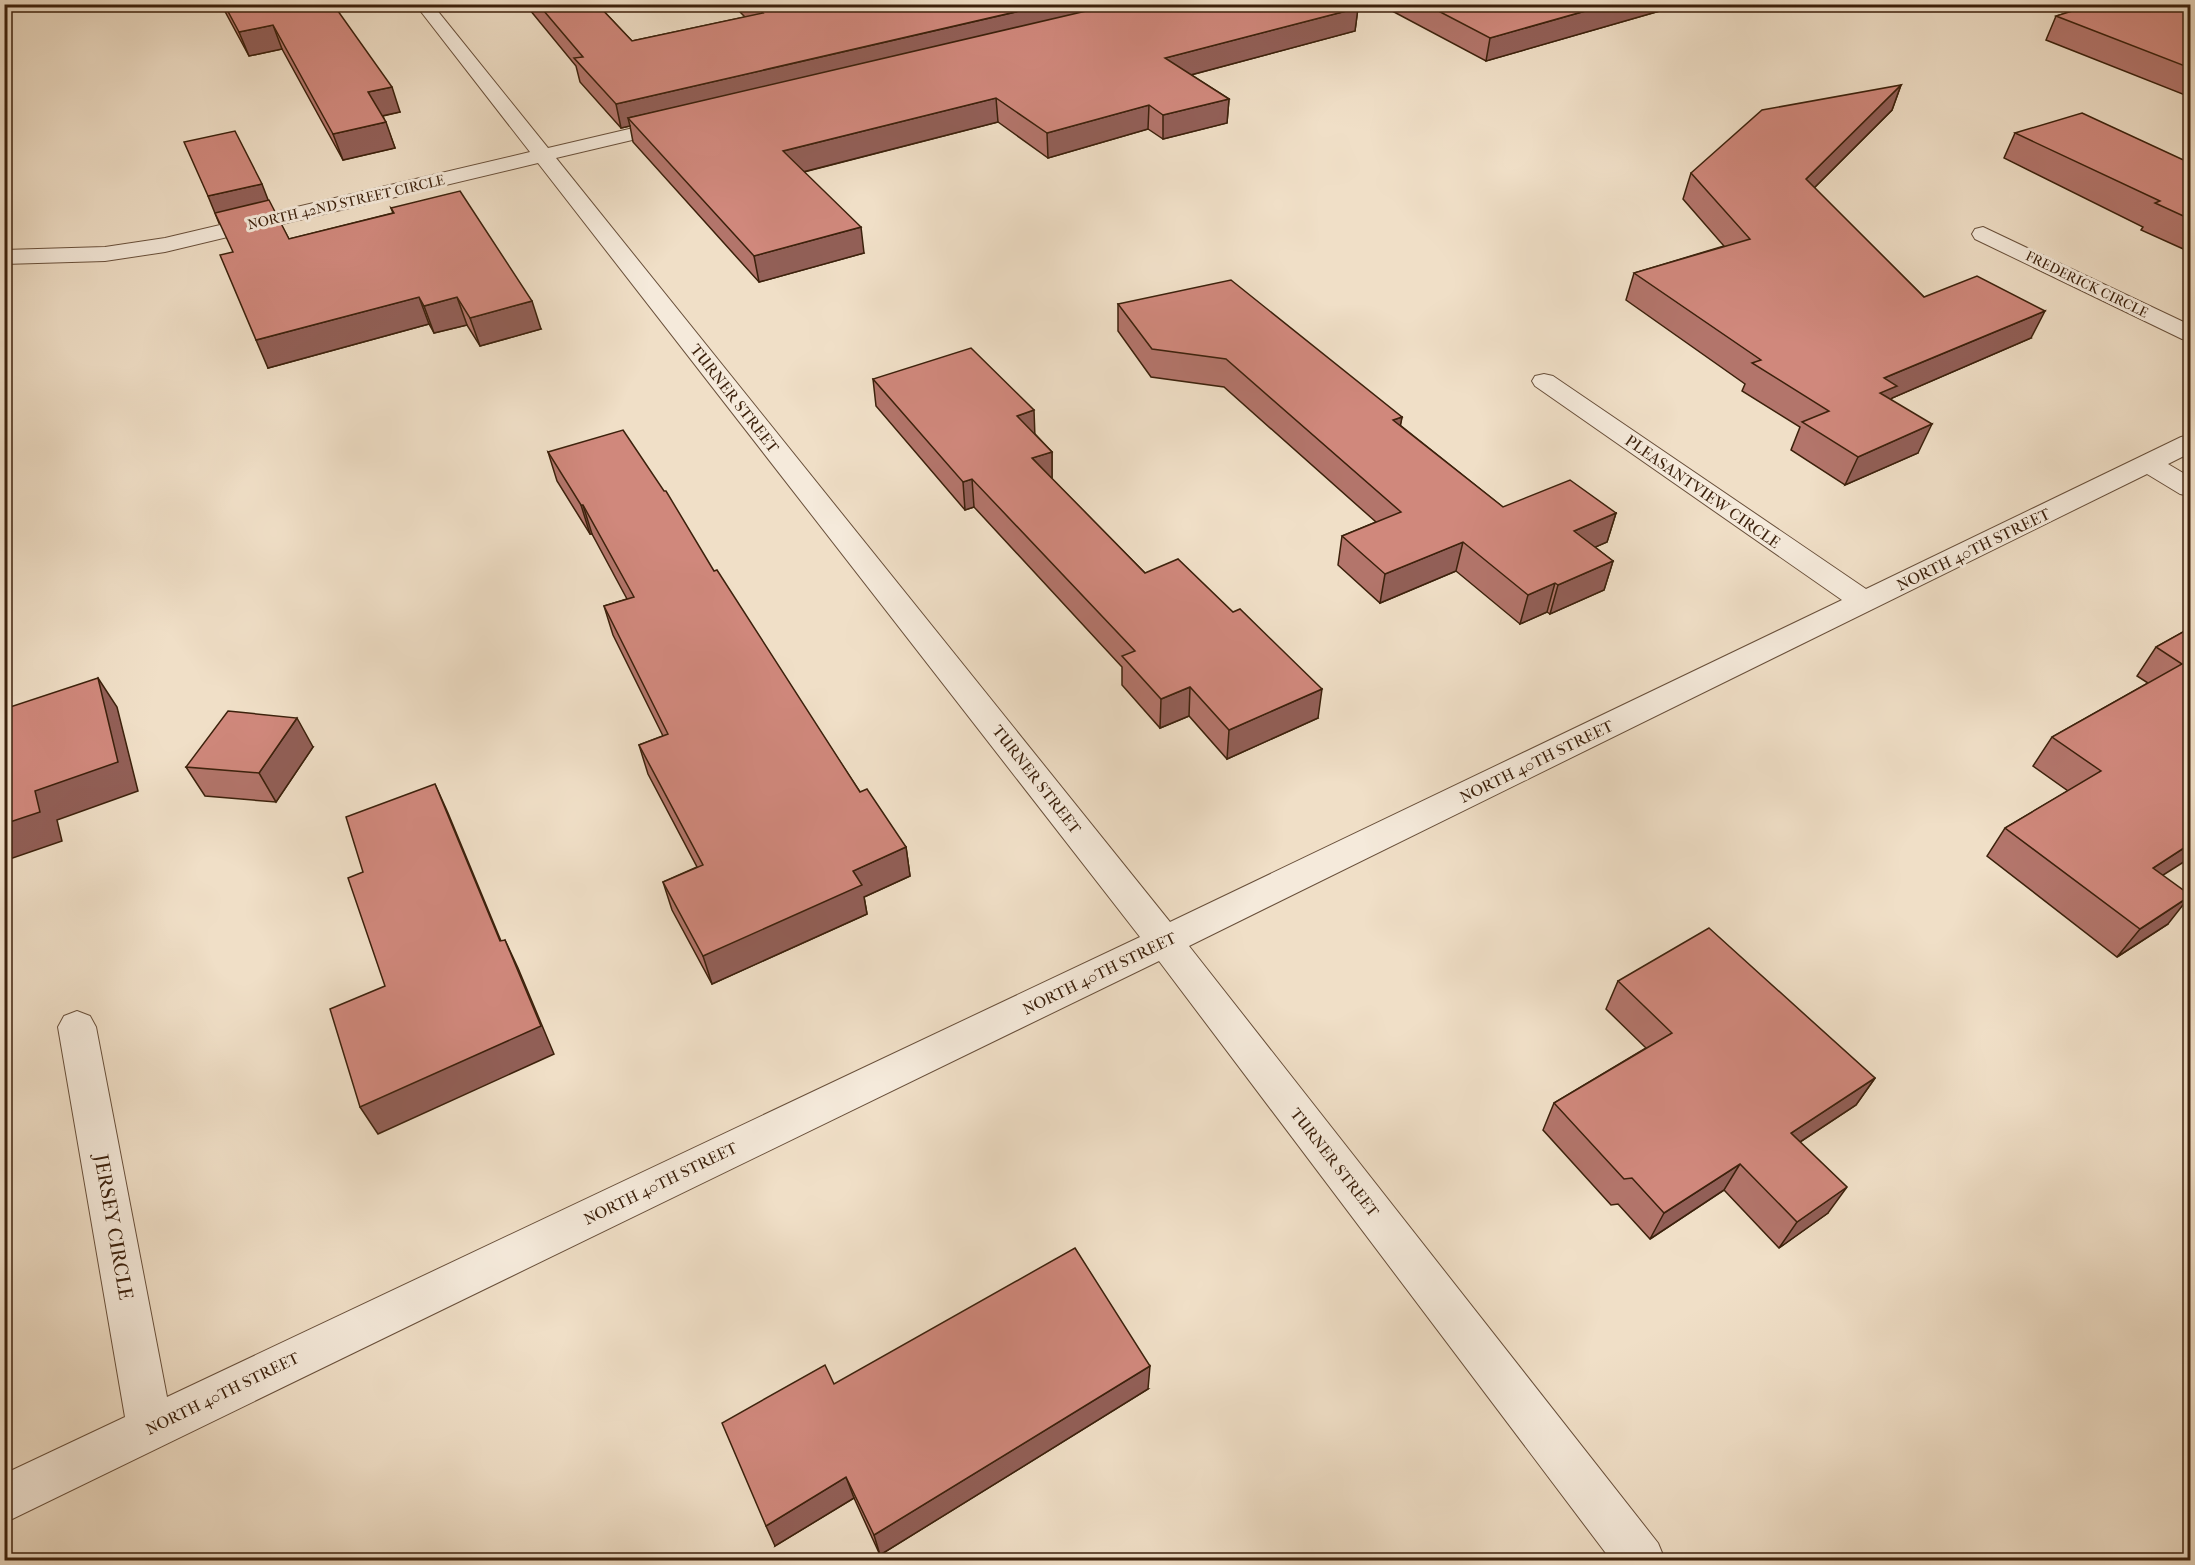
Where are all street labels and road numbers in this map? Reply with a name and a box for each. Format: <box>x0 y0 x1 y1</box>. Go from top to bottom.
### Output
street label: NORTH 42ND STREET CIRCLE <box>246 171 447 233</box>
street label: FREDERICK CIRCLE <box>2023 247 2151 322</box>
street label: TURNER STREET <box>686 340 783 457</box>
street label: PLEASANTVIEW CIRCLE <box>1622 431 1784 552</box>
street label: NORTH 40TH STREET <box>1893 504 2053 595</box>
street label: NORTH 40TH STREET <box>1456 716 1616 807</box>
street label: TURNER STREET <box>988 721 1085 838</box>
street label: NORTH 40TH STREET <box>1019 928 1179 1019</box>
street label: TURNER STREET <box>1286 1104 1383 1221</box>
street label: NORTH 40TH STREET <box>580 1138 740 1229</box>
street label: JERSEY CIRCLE <box>89 1150 138 1302</box>
street label: NORTH 40TH STREET <box>142 1348 302 1439</box>

